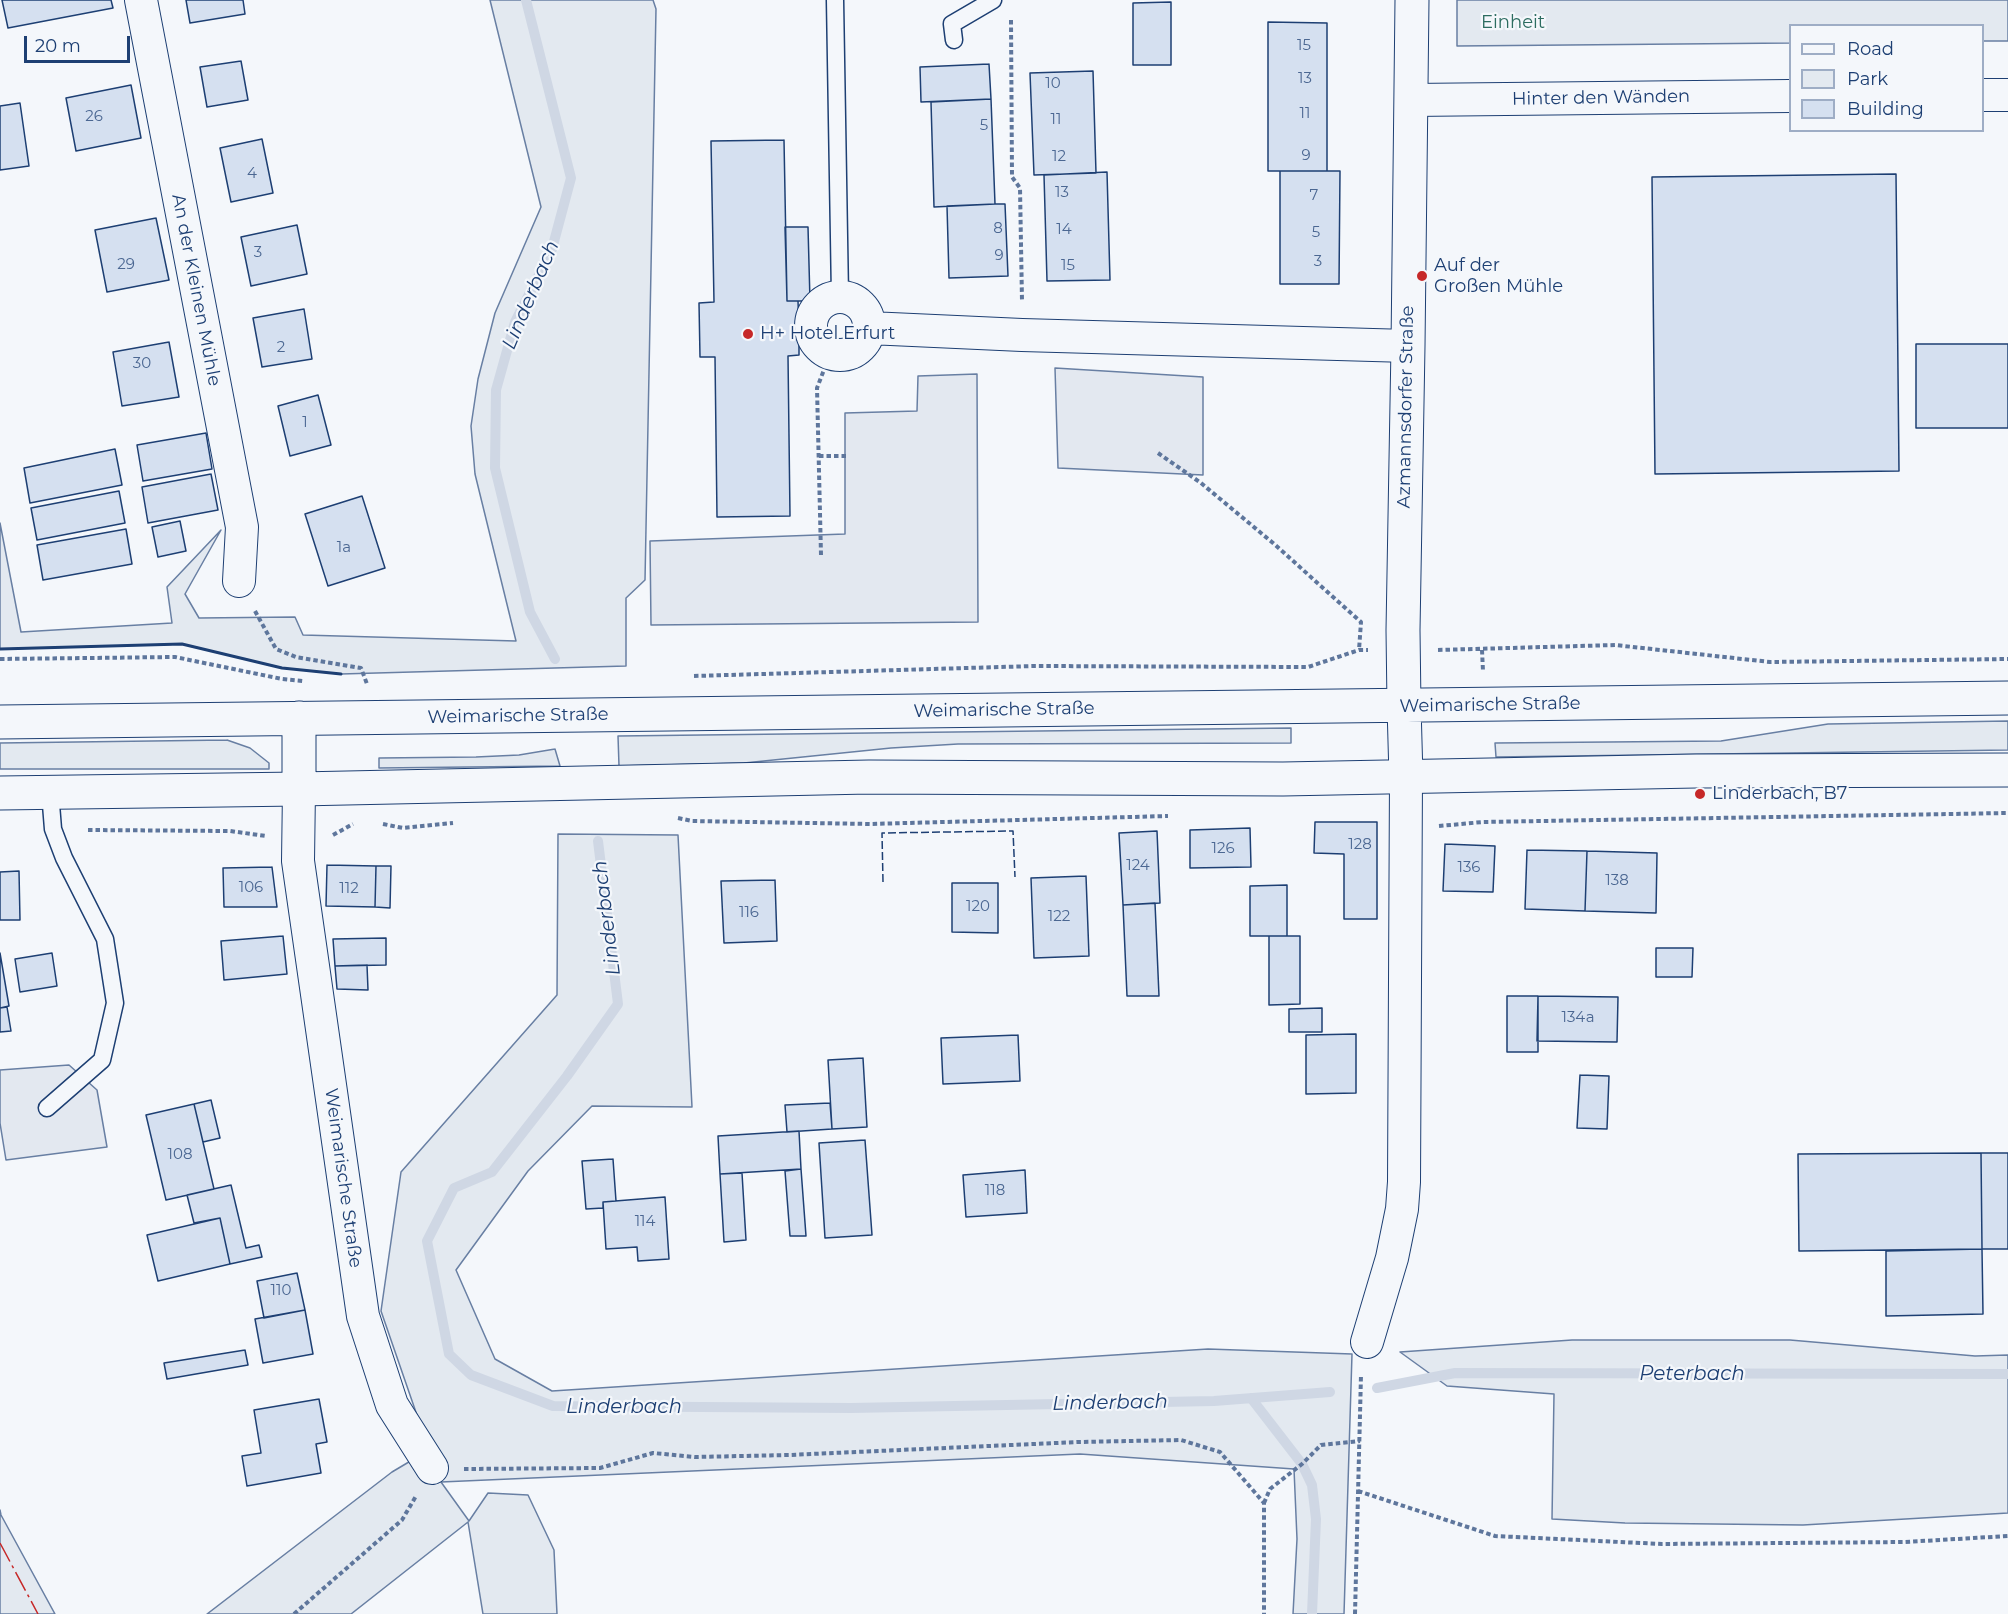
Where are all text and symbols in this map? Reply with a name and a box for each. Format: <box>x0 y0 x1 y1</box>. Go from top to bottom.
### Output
park label: Einheit <box>1481 12 1545 34</box>
scale bar <box>27 24 134 62</box>
legend <box>1789 24 1984 132</box>
text: 20 m <box>35 35 81 57</box>
house number: 15 <box>1297 37 1311 55</box>
text: Road <box>1847 38 1894 60</box>
text: Park <box>1847 68 1888 90</box>
house number: 13 <box>1298 70 1312 88</box>
house number: 10 <box>1045 75 1061 93</box>
street label: Hinter den Wänden <box>1512 86 1690 110</box>
text: Building <box>1847 98 1924 120</box>
house number: 11 <box>1300 105 1310 123</box>
house number: 26 <box>85 108 103 126</box>
house number: 11 <box>1051 111 1061 129</box>
house number: 5 <box>980 117 988 135</box>
house number: 9 <box>1301 147 1311 165</box>
house number: 12 <box>1052 148 1066 166</box>
house number: 4 <box>247 165 257 183</box>
house number: 13 <box>1055 184 1069 202</box>
house number: 7 <box>1310 187 1318 205</box>
street label: An der Kleinen Mühle <box>167 192 225 388</box>
house number: 8 <box>993 220 1003 238</box>
house number: 14 <box>1056 221 1072 239</box>
house number: 5 <box>1312 224 1320 242</box>
water label: Linderbach <box>497 237 565 353</box>
house number: 3 <box>254 244 262 262</box>
house number: 9 <box>994 247 1004 265</box>
house number: 3 <box>1314 253 1322 271</box>
place label: Auf der Großen Mühle <box>1434 255 1563 298</box>
house number: 29 <box>117 256 135 274</box>
house number: 15 <box>1061 257 1075 275</box>
marker: Auf der Großen Mühle <box>1415 269 1429 283</box>
street label: Azmannsdorfer Straße <box>1393 305 1419 509</box>
place label: H+ Hotel Erfurt <box>760 323 895 345</box>
marker: H+ Hotel Erfurt <box>741 327 755 341</box>
house number: 2 <box>277 339 285 357</box>
house number: 30 <box>133 355 151 373</box>
house number: 1 <box>302 414 308 432</box>
house number: 1a <box>337 539 351 557</box>
street label: Weimarische Straße <box>1399 693 1581 717</box>
street label: Weimarische Straße <box>913 698 1095 722</box>
street label: Weimarische Straße <box>427 704 609 728</box>
place label: Linderbach, B7 <box>1712 783 1847 805</box>
marker: Linderbach, B7 <box>1693 787 1707 801</box>
house number: 128 <box>1348 836 1372 854</box>
house number: 126 <box>1211 840 1235 858</box>
house number: 124 <box>1126 857 1150 875</box>
water label: Linderbach <box>588 859 626 977</box>
house number: 136 <box>1457 859 1481 877</box>
house number: 138 <box>1605 872 1629 890</box>
house number: 106 <box>239 879 263 897</box>
house number: 112 <box>339 880 359 898</box>
house number: 120 <box>966 898 990 916</box>
house number: 116 <box>739 904 759 922</box>
house number: 122 <box>1048 908 1070 926</box>
house number: 134a <box>1561 1009 1595 1027</box>
street label: Weimarische Straße <box>320 1087 366 1269</box>
house number: 108 <box>168 1146 192 1164</box>
house number: 118 <box>985 1182 1005 1200</box>
house number: 114 <box>635 1213 655 1231</box>
house number: 110 <box>271 1282 291 1300</box>
water label: Peterbach <box>1639 1362 1745 1386</box>
water label: Linderbach <box>1052 1390 1168 1416</box>
water label: Linderbach <box>566 1395 682 1419</box>

